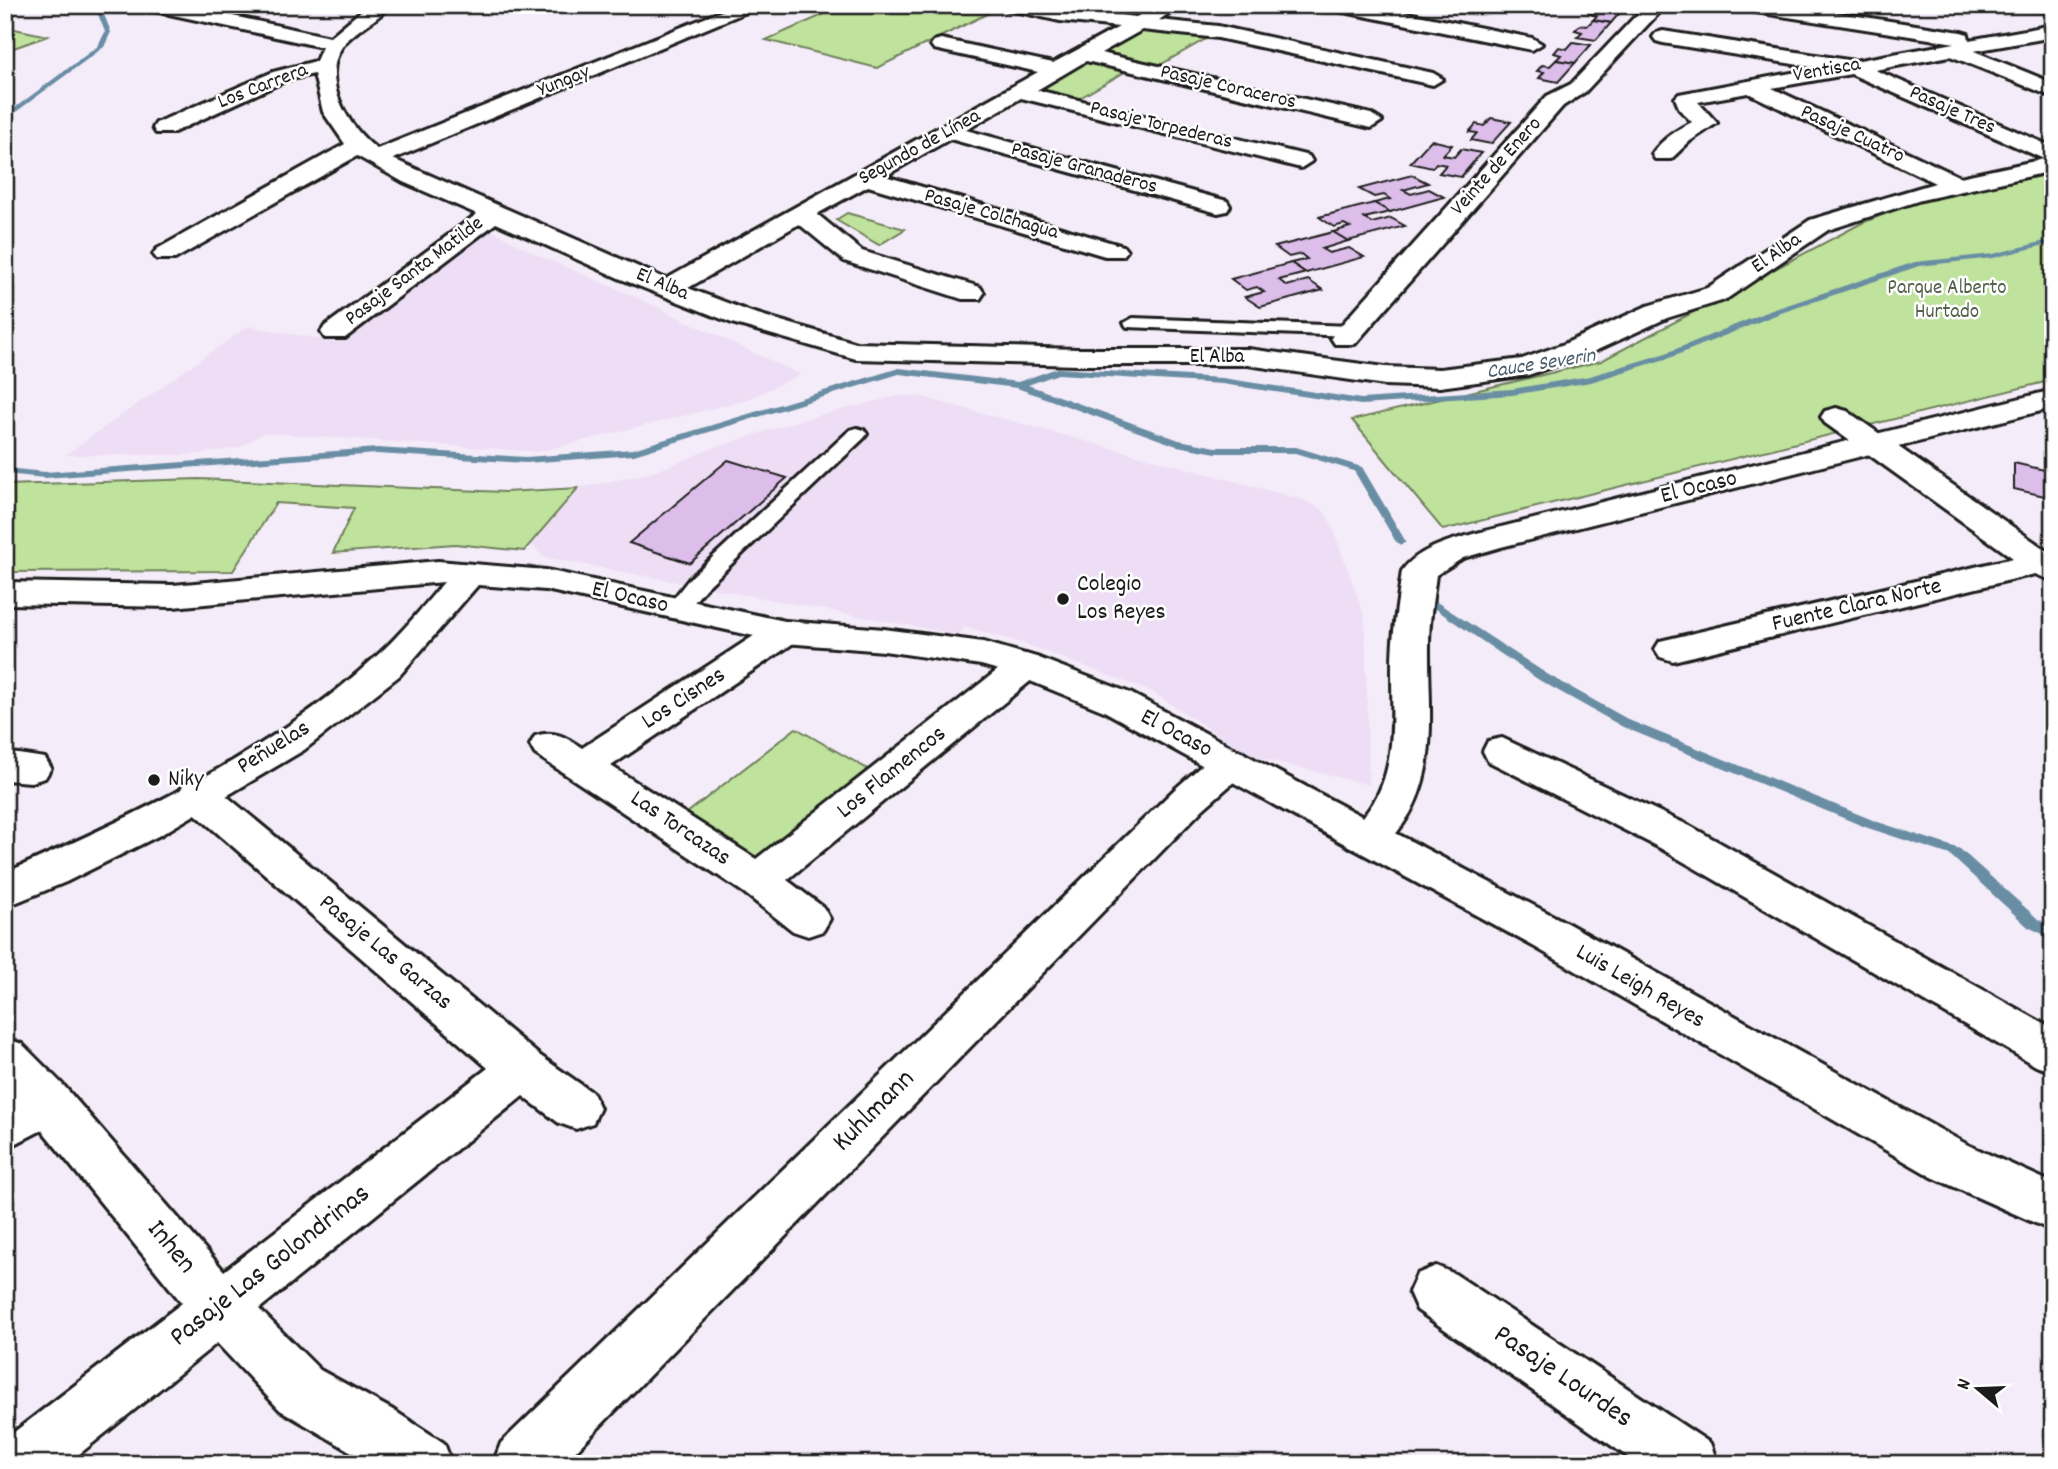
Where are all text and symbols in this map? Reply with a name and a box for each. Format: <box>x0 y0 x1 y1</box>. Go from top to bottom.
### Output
street label: Ventisca <box>1791 50 1864 92</box>
street label: Los Carrera <box>214 56 313 118</box>
street label: Yungay <box>533 58 595 106</box>
street label: Pasaje Coraceros <box>1157 58 1299 118</box>
street label: Pasaje Tres <box>1904 79 2000 143</box>
street label: Pasaje Torpederas <box>1087 94 1235 158</box>
street label: Pasaje Cuatro <box>1795 98 1909 172</box>
street label: Segundo de Línea <box>853 101 988 194</box>
street label: Veinte de Enero <box>1444 111 1550 223</box>
street label: Pasaje Granaderos <box>1007 135 1161 203</box>
street label: Pasaje Colchagua <box>920 182 1063 249</box>
street label: Pasaje Santa Matilde <box>339 210 491 334</box>
street label: El Alba <box>1746 225 1809 282</box>
street label: El Alba <box>631 260 694 310</box>
park label: Parque Alberto Hurtado <box>1887 274 2007 328</box>
water label: Cauce Severin <box>1485 341 1599 388</box>
street label: El Alba <box>1190 343 1246 373</box>
street label: El Ocaso <box>1657 462 1741 514</box>
place label: Colegio Los Reyes <box>1077 568 1166 630</box>
street label: Fuente Clara Norte <box>1769 570 1945 642</box>
street label: El Ocaso <box>588 573 672 623</box>
marker: Colegio Los Reyes <box>1055 591 1071 607</box>
street label: Los Cisnes <box>635 659 733 739</box>
street label: El Ocaso <box>1134 701 1218 767</box>
street label: Peñuelas <box>231 712 317 784</box>
street label: Los Flamencos <box>830 718 954 828</box>
place label: Niky <box>168 763 205 797</box>
marker: Niky <box>146 772 162 788</box>
street label: Las Torcazas <box>623 783 737 875</box>
street label: Pasaje Las Garzas <box>311 887 459 1019</box>
street label: Luis Leigh Reyes <box>1569 936 1711 1038</box>
street label: Kuhlmann <box>825 1062 925 1162</box>
street label: Pasaje Las Golondrinas <box>162 1176 380 1358</box>
street label: Inhen <box>135 1212 205 1284</box>
street label: Pasaje Lourdes <box>1484 1317 1640 1439</box>
north arrow <box>1942 1354 2012 1424</box>
text: N <box>1951 1376 1980 1393</box>

